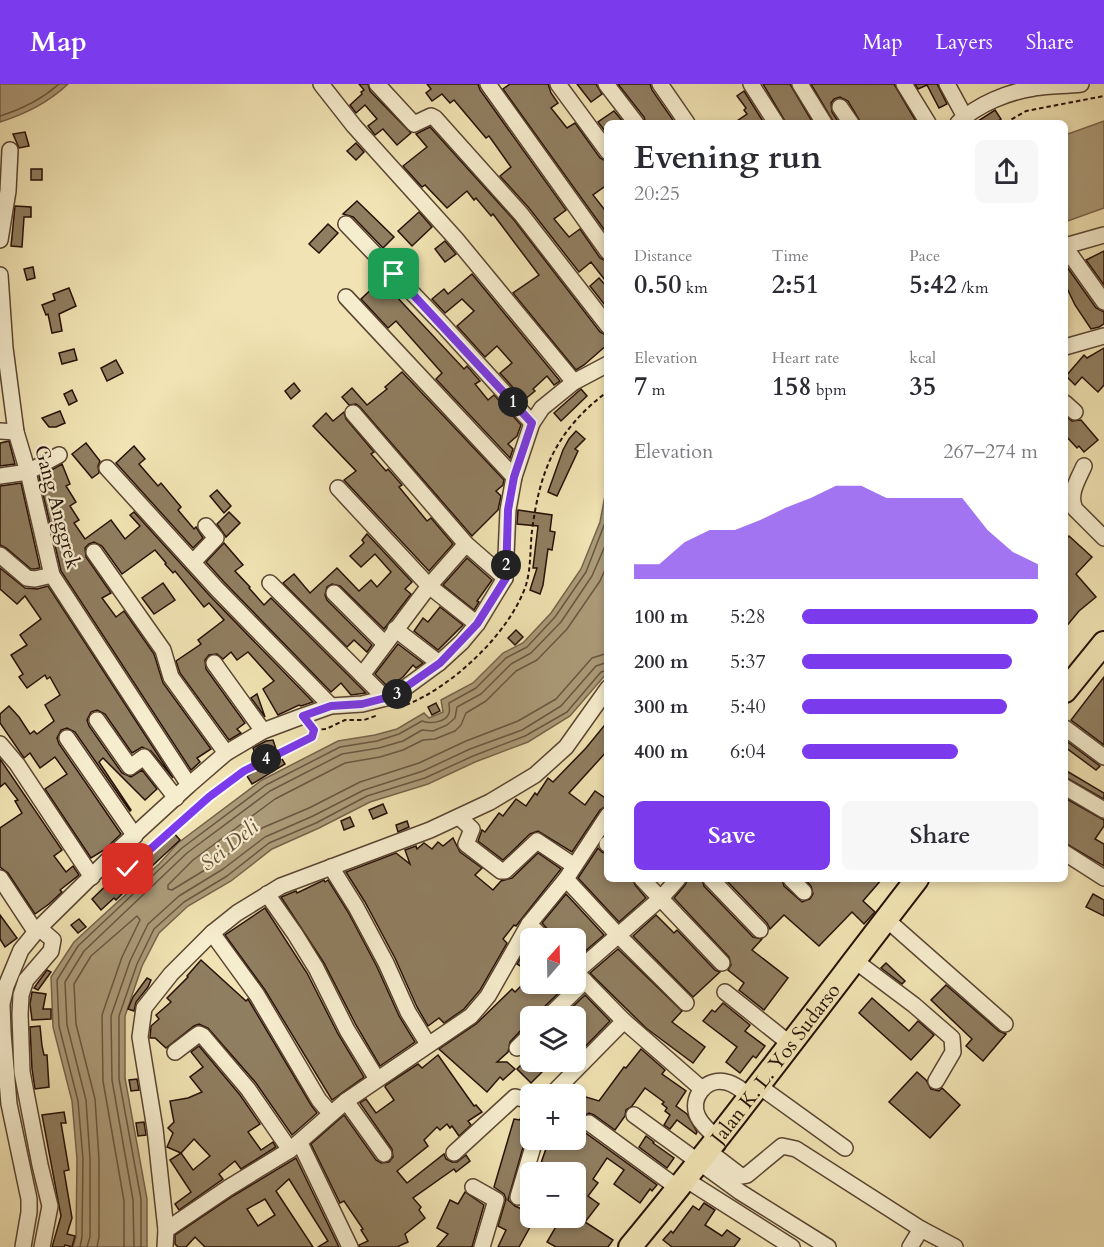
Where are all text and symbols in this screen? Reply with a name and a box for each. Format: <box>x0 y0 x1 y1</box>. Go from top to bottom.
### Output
text: Map <box>30 23 87 61</box>
text: Map <box>863 28 903 57</box>
text: Layers <box>936 28 993 57</box>
text: Share <box>1026 28 1074 57</box>
text: Evening run <box>634 135 822 180</box>
button: share <box>975 140 1038 203</box>
text: 20:25 <box>634 180 680 207</box>
text: Distance <box>634 245 692 267</box>
text: Time <box>772 245 809 267</box>
text: Pace <box>909 245 940 267</box>
pin <box>368 248 419 299</box>
icon: arrive <box>377 257 410 290</box>
text: 0.50 <box>634 267 682 302</box>
text: 2:51 <box>772 267 819 302</box>
text: 5:42 <box>909 267 957 302</box>
text: km <box>682 277 708 299</box>
text: /km <box>957 277 988 299</box>
text: Elevation <box>634 347 698 369</box>
text: Heart rate <box>772 347 839 369</box>
text: kcal <box>909 347 936 369</box>
text: 7 <box>634 369 647 404</box>
text: 158 <box>772 369 812 404</box>
text: 35 <box>909 369 936 404</box>
text: m <box>647 379 665 401</box>
text: bpm <box>812 379 847 401</box>
pin: 1 <box>498 387 528 417</box>
text: 1 <box>509 391 517 413</box>
text: Elevation <box>634 438 713 465</box>
text: 267–274 m <box>943 438 1038 465</box>
street label: Gang Anggrek <box>28 442 87 572</box>
pin: 2 <box>491 550 521 580</box>
text: 2 <box>502 554 510 576</box>
text: 100 m <box>634 603 689 630</box>
text: 5:28 <box>730 603 766 630</box>
text: 200 m <box>634 648 689 675</box>
text: 5:37 <box>730 648 766 675</box>
pin: 3 <box>382 679 412 709</box>
text: 3 <box>393 683 401 705</box>
text: 300 m <box>634 693 689 720</box>
text: 5:40 <box>730 693 766 720</box>
text: 400 m <box>634 738 689 765</box>
text: 6:04 <box>730 738 766 765</box>
pin: 4 <box>251 744 281 774</box>
text: 4 <box>262 748 270 770</box>
button: Save <box>634 801 830 870</box>
button: Share <box>842 801 1038 870</box>
water label: Sei Deli <box>194 813 265 878</box>
pin <box>102 843 153 894</box>
icon: check <box>111 852 144 885</box>
north arrow <box>520 928 586 994</box>
map controls <box>520 928 586 1228</box>
street label: Jalan K. L. Yos Sudarso <box>703 977 847 1152</box>
button: layers <box>520 1006 586 1072</box>
button: + <box>520 1084 586 1150</box>
button: − <box>520 1162 586 1228</box>

